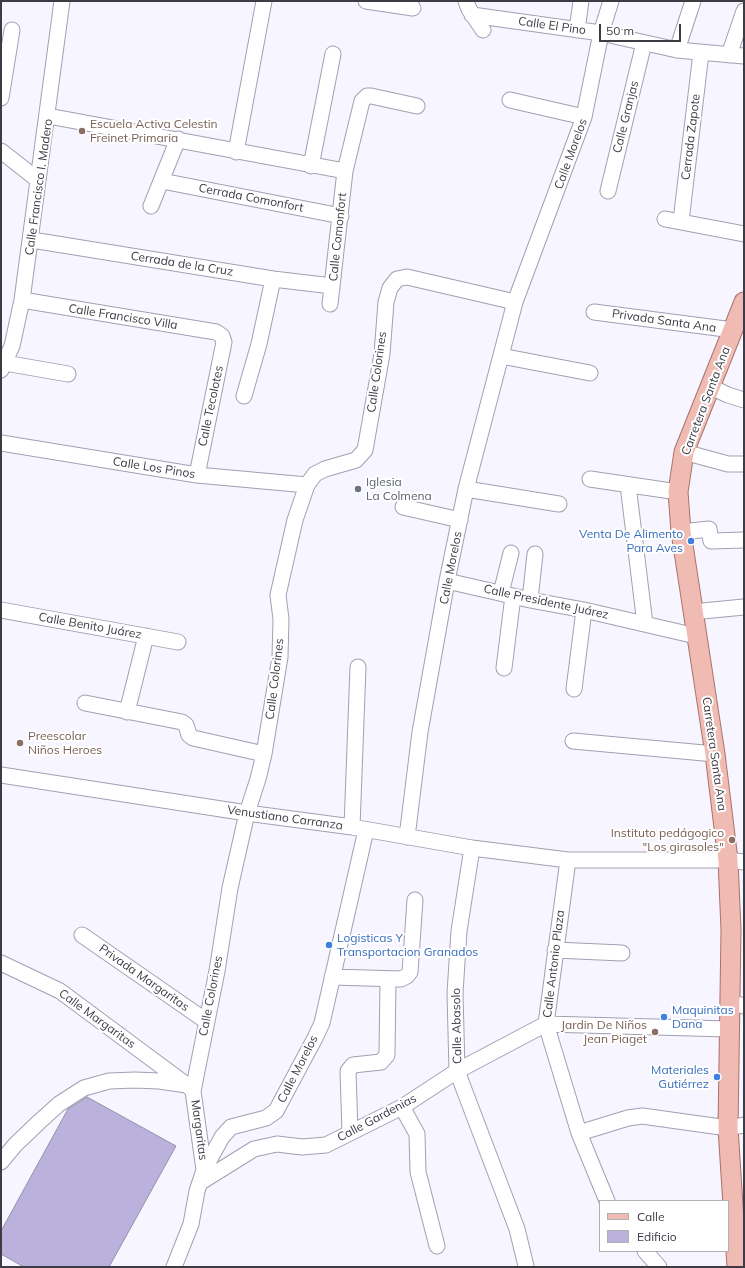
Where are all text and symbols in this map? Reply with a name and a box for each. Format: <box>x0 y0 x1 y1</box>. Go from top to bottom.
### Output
street label: Calle El Pino <box>517 14 587 38</box>
scale bar <box>601 16 683 42</box>
text: 50 m <box>606 23 634 38</box>
street label: Calle Granjas <box>610 79 642 155</box>
street label: Cerrada Zapote <box>679 93 703 181</box>
place label: Escuela Activa Celestin Freinet Primaria <box>90 117 218 145</box>
street label: Calle Morelos <box>552 117 590 191</box>
street label: Calle Francisco I. Madero <box>22 118 56 256</box>
marker: Escuela Activa Celestin Freinet Primaria <box>77 126 87 136</box>
street label: Cerrada Comonfort <box>197 181 305 215</box>
street label: Calle Comonfort <box>326 192 350 282</box>
street label: Cerrada de la Cruz <box>130 249 234 279</box>
street label: Calle Francisco Villa <box>67 301 179 333</box>
street label: Privada Santa Ana <box>611 307 717 335</box>
street label: Calle Colorines <box>364 331 390 413</box>
street label: Carretera Santa Ana <box>679 345 733 457</box>
street label: Calle Tecolotes <box>195 364 227 448</box>
street label: Calle Los Pinos <box>112 454 196 482</box>
place label: Iglesia La Colmena <box>366 475 432 503</box>
marker: Iglesia La Colmena <box>353 484 363 494</box>
place label: Venta De Alimento Para Aves <box>579 527 683 555</box>
street label: Calle Morelos <box>437 530 465 606</box>
marker: Venta De Alimento Para Aves <box>686 536 696 546</box>
street label: Calle Presidente Juárez <box>482 582 610 622</box>
street label: Calle Benito Juárez <box>37 610 143 642</box>
street label: Calle Colorines <box>263 638 287 720</box>
street label: Carretera Santa Ana <box>699 696 729 812</box>
place label: Preescolar Niños Heroes <box>28 729 102 757</box>
marker: Preescolar Niños Heroes <box>15 738 25 748</box>
street label: Venustiano Carranza <box>226 803 344 833</box>
place label: Instituto pedágogico "Los girasoles" <box>611 826 724 854</box>
marker: Instituto pedágogico "Los girasoles" <box>727 835 737 845</box>
street label: Calle Antonio Plaza <box>540 909 568 1019</box>
place label: Logisticas Y Transportacion Granados <box>337 931 478 959</box>
marker: Logisticas Y Transportacion Granados <box>324 940 334 950</box>
street label: Privada Margaritas <box>96 942 192 1014</box>
street label: Calle Colorines <box>196 955 226 1037</box>
street label: Calle Margaritas <box>56 986 138 1052</box>
street label: Calle Abasolo <box>449 988 465 1064</box>
place label: Maquinitas Dana <box>672 1003 734 1031</box>
marker: Maquinitas Dana <box>659 1012 669 1022</box>
place label: Jardin De Niños Jean Piaget <box>561 1018 647 1046</box>
marker: Jardin De Niños Jean Piaget <box>650 1027 660 1037</box>
street label: Calle Morelos <box>275 1033 321 1105</box>
place label: Materiales Gutiérrez <box>651 1063 709 1091</box>
marker: Materiales Gutiérrez <box>712 1072 722 1082</box>
street label: Calle Gardenias <box>335 1091 419 1145</box>
street label: Margaritas <box>188 1099 210 1161</box>
legend <box>599 1200 729 1252</box>
text: Calle <box>637 1209 664 1224</box>
text: Edificio <box>637 1229 677 1244</box>

